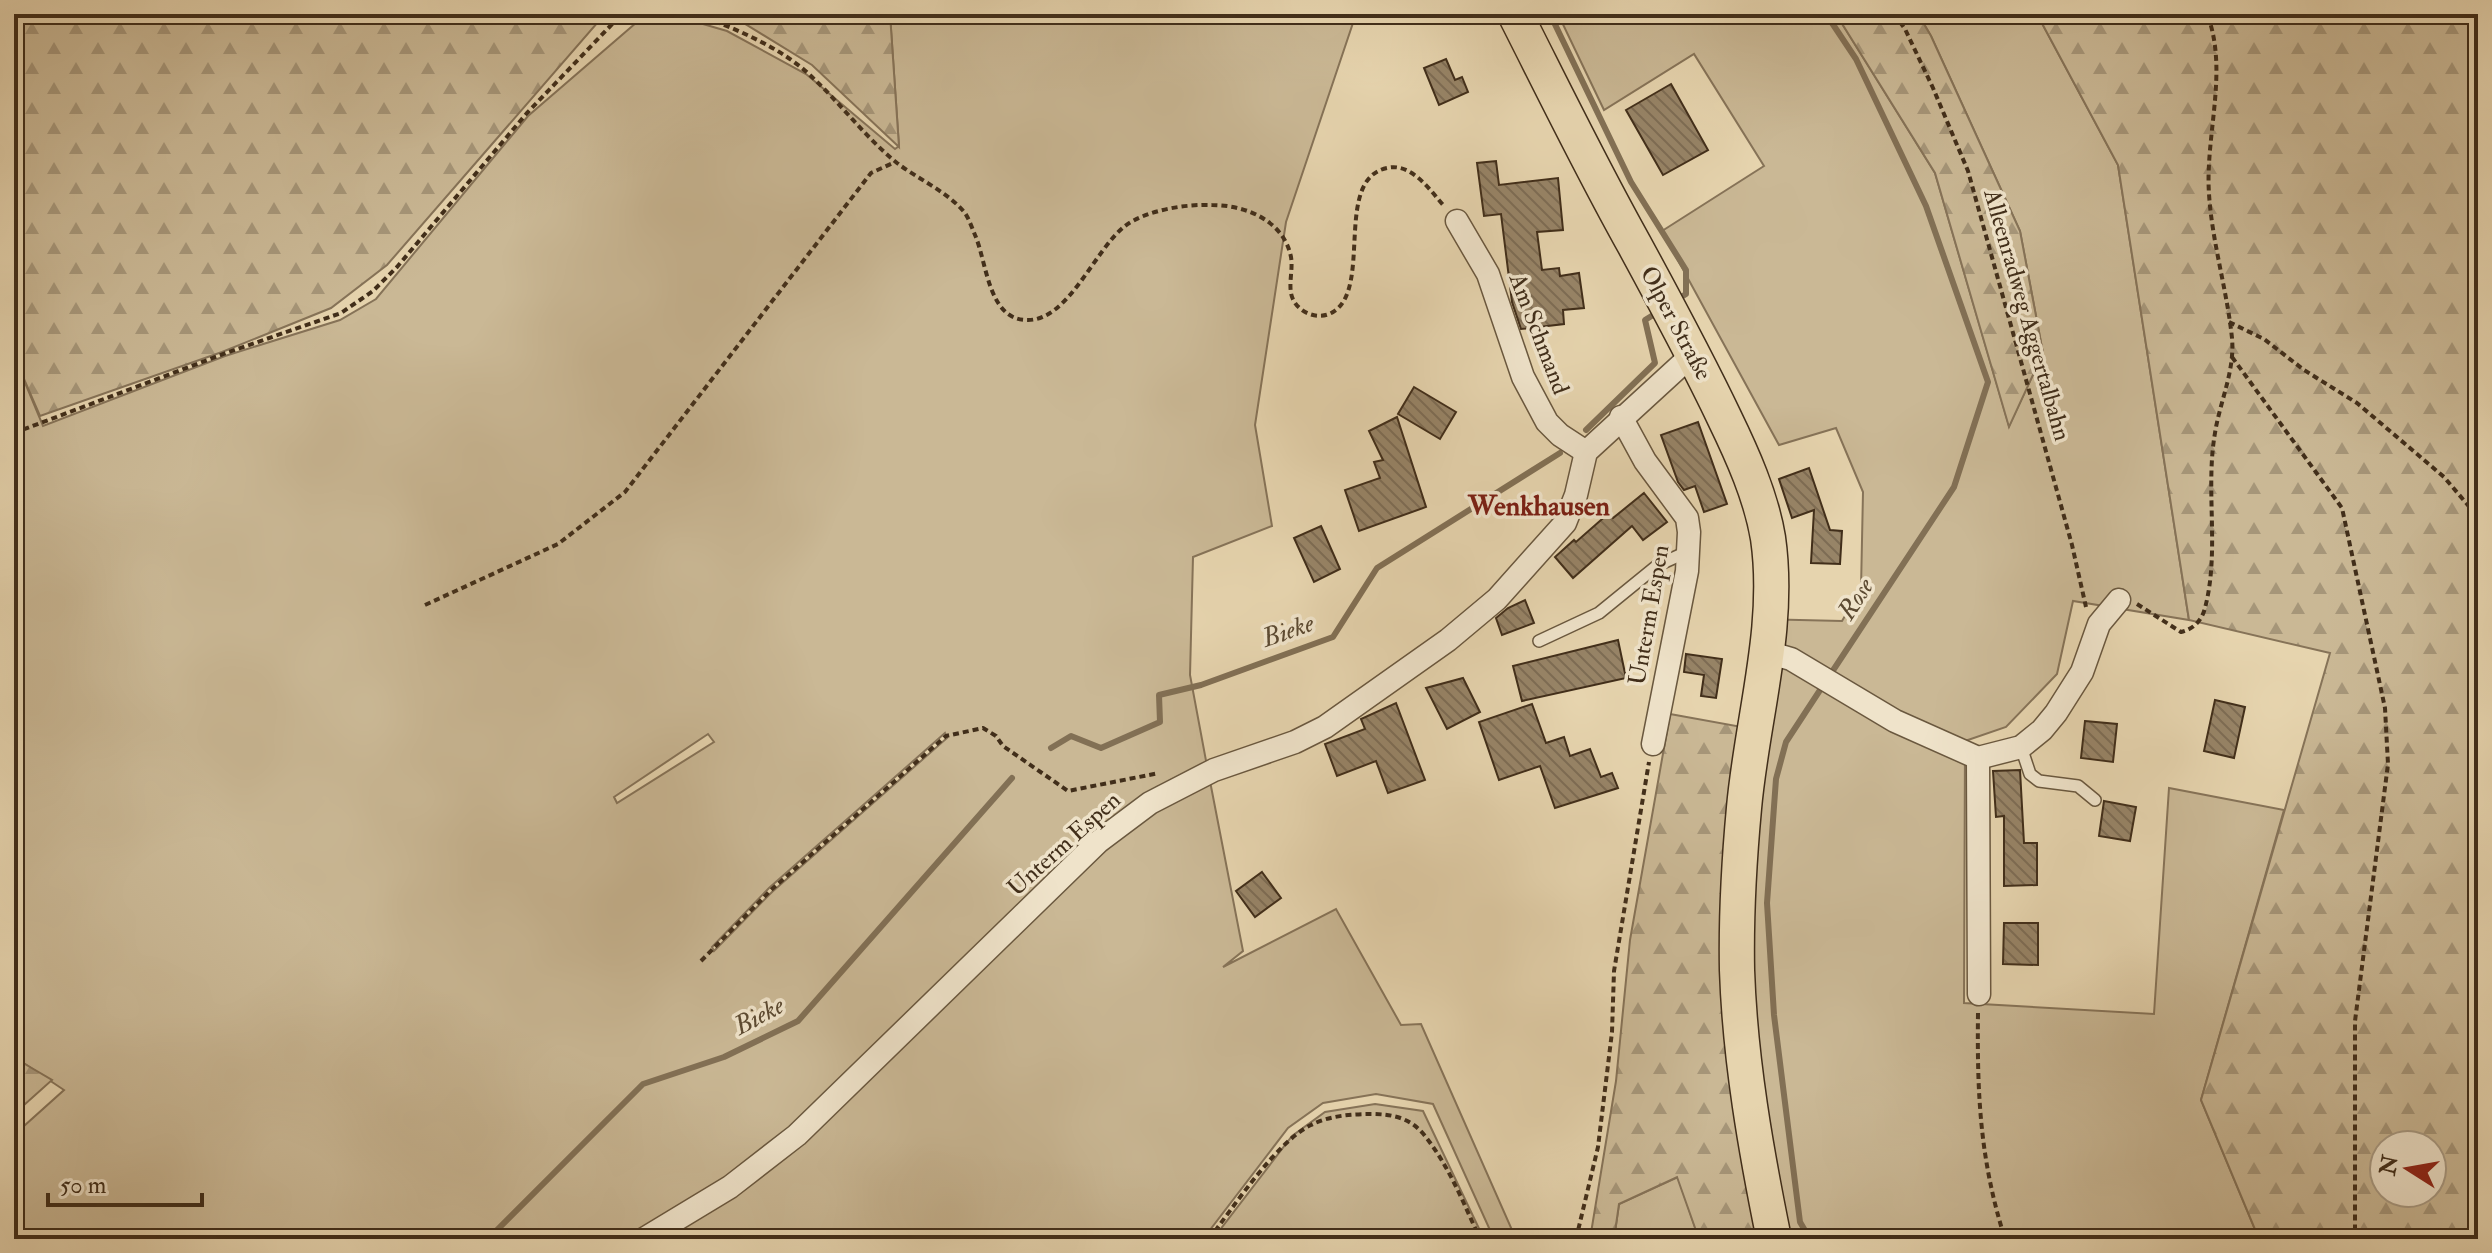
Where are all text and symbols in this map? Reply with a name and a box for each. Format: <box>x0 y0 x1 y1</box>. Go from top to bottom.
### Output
street label: Alleenradweg Aggertalbahn <box>1976 185 2078 444</box>
street label: Olper Straße <box>1633 261 1719 385</box>
street label: Am Schmand <box>1501 268 1576 399</box>
district label: Wenkhausen <box>1467 489 1610 524</box>
street label: Unterm Espen <box>1621 542 1677 688</box>
water label: Rose <box>1830 572 1881 627</box>
water label: Bieke <box>1256 607 1318 655</box>
street label: Unterm Espen <box>1001 785 1127 903</box>
water label: Bieke <box>727 989 790 1043</box>
north arrow <box>2368 1129 2448 1209</box>
text: N <box>2374 1153 2405 1179</box>
scale bar <box>48 1157 202 1207</box>
text: 50 m <box>60 1170 107 1201</box>

